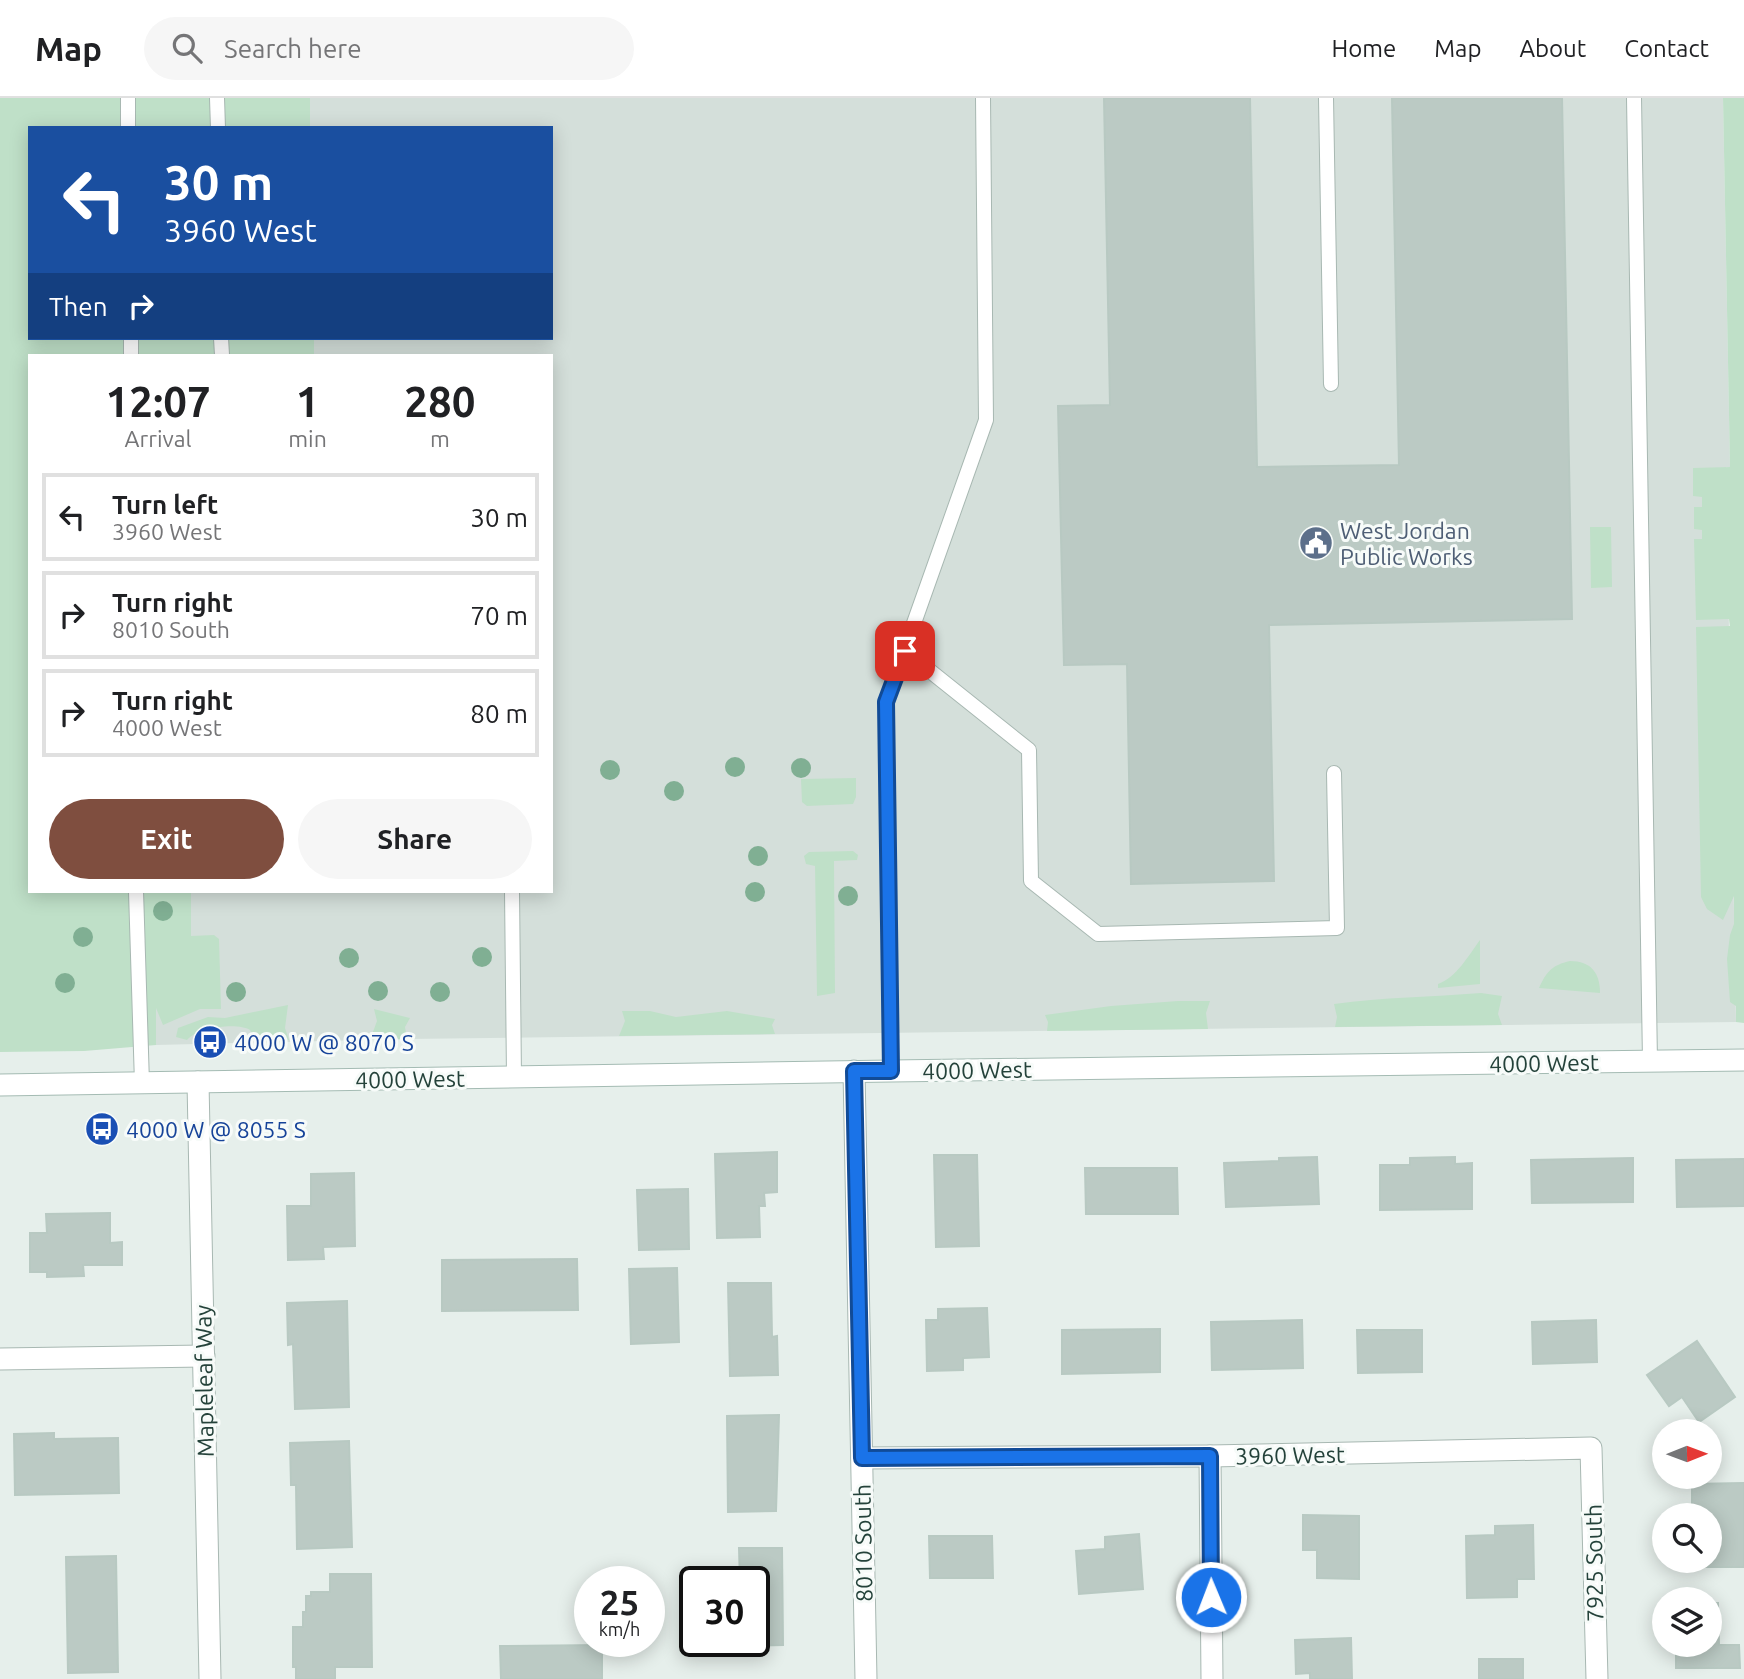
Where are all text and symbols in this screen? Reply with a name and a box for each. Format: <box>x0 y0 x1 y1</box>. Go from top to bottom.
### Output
search box <box>144 17 634 80</box>
icon: search <box>168 29 206 67</box>
text: Map <box>35 30 102 67</box>
text: Search here <box>224 34 362 63</box>
text: Home <box>1331 35 1396 62</box>
text: Map <box>1434 35 1481 62</box>
text: About <box>1519 35 1586 62</box>
text: Contact <box>1624 35 1709 62</box>
icon: left <box>49 154 140 245</box>
text: 30 m <box>164 154 273 209</box>
text: 3960 West <box>164 212 317 248</box>
icon: right <box>122 287 160 325</box>
text: Then <box>49 292 108 321</box>
text: 12:07 <box>106 378 211 425</box>
text: 1 <box>296 378 319 425</box>
text: 280 <box>404 378 475 425</box>
text: Arrival <box>125 426 192 451</box>
text: min <box>288 426 327 451</box>
text: m <box>430 426 450 451</box>
text: Turn left <box>112 490 218 519</box>
icon: left <box>53 498 91 536</box>
text: 30 m <box>470 503 528 532</box>
place label: West Jordan Public Works <box>1340 518 1473 569</box>
text: 3960 West <box>112 519 222 544</box>
public building icon: West Jordan Public Works <box>1297 524 1335 562</box>
text: Turn right <box>112 588 233 617</box>
icon: right <box>53 596 91 634</box>
text: 70 m <box>470 601 528 630</box>
text: 8010 South <box>112 617 230 642</box>
pin <box>875 621 935 681</box>
icon: arrive <box>886 632 924 670</box>
text: Turn right <box>112 686 233 715</box>
icon: right <box>53 694 91 732</box>
text: 80 m <box>470 699 528 728</box>
text: 4000 West <box>112 715 222 740</box>
button: Exit <box>49 799 284 879</box>
button: Share <box>298 799 532 879</box>
bus stop icon: 4000 W @ 8070 S <box>191 1023 229 1061</box>
place label: 4000 W @ 8070 S <box>234 1030 414 1055</box>
street label: 4000 West <box>1489 1050 1599 1076</box>
street label: 4000 West <box>922 1057 1032 1083</box>
street label: 4000 West <box>355 1066 465 1092</box>
bus stop icon: 4000 W @ 8055 S <box>83 1110 121 1148</box>
place label: 4000 W @ 8055 S <box>126 1117 306 1142</box>
street label: Mapleleaf Way <box>190 1305 218 1457</box>
north arrow <box>1652 1419 1722 1489</box>
map controls <box>1652 1419 1722 1657</box>
street label: 3960 West <box>1235 1442 1345 1468</box>
street label: 8010 South <box>849 1484 877 1602</box>
button: search <box>1652 1503 1722 1573</box>
street label: 7925 South <box>1580 1504 1608 1622</box>
position arrow <box>1174 1560 1248 1634</box>
speed limit sign: 30 <box>679 1566 770 1657</box>
text: 25 <box>600 1582 639 1622</box>
button: layers <box>1652 1587 1722 1657</box>
text: km/h <box>599 1619 640 1639</box>

